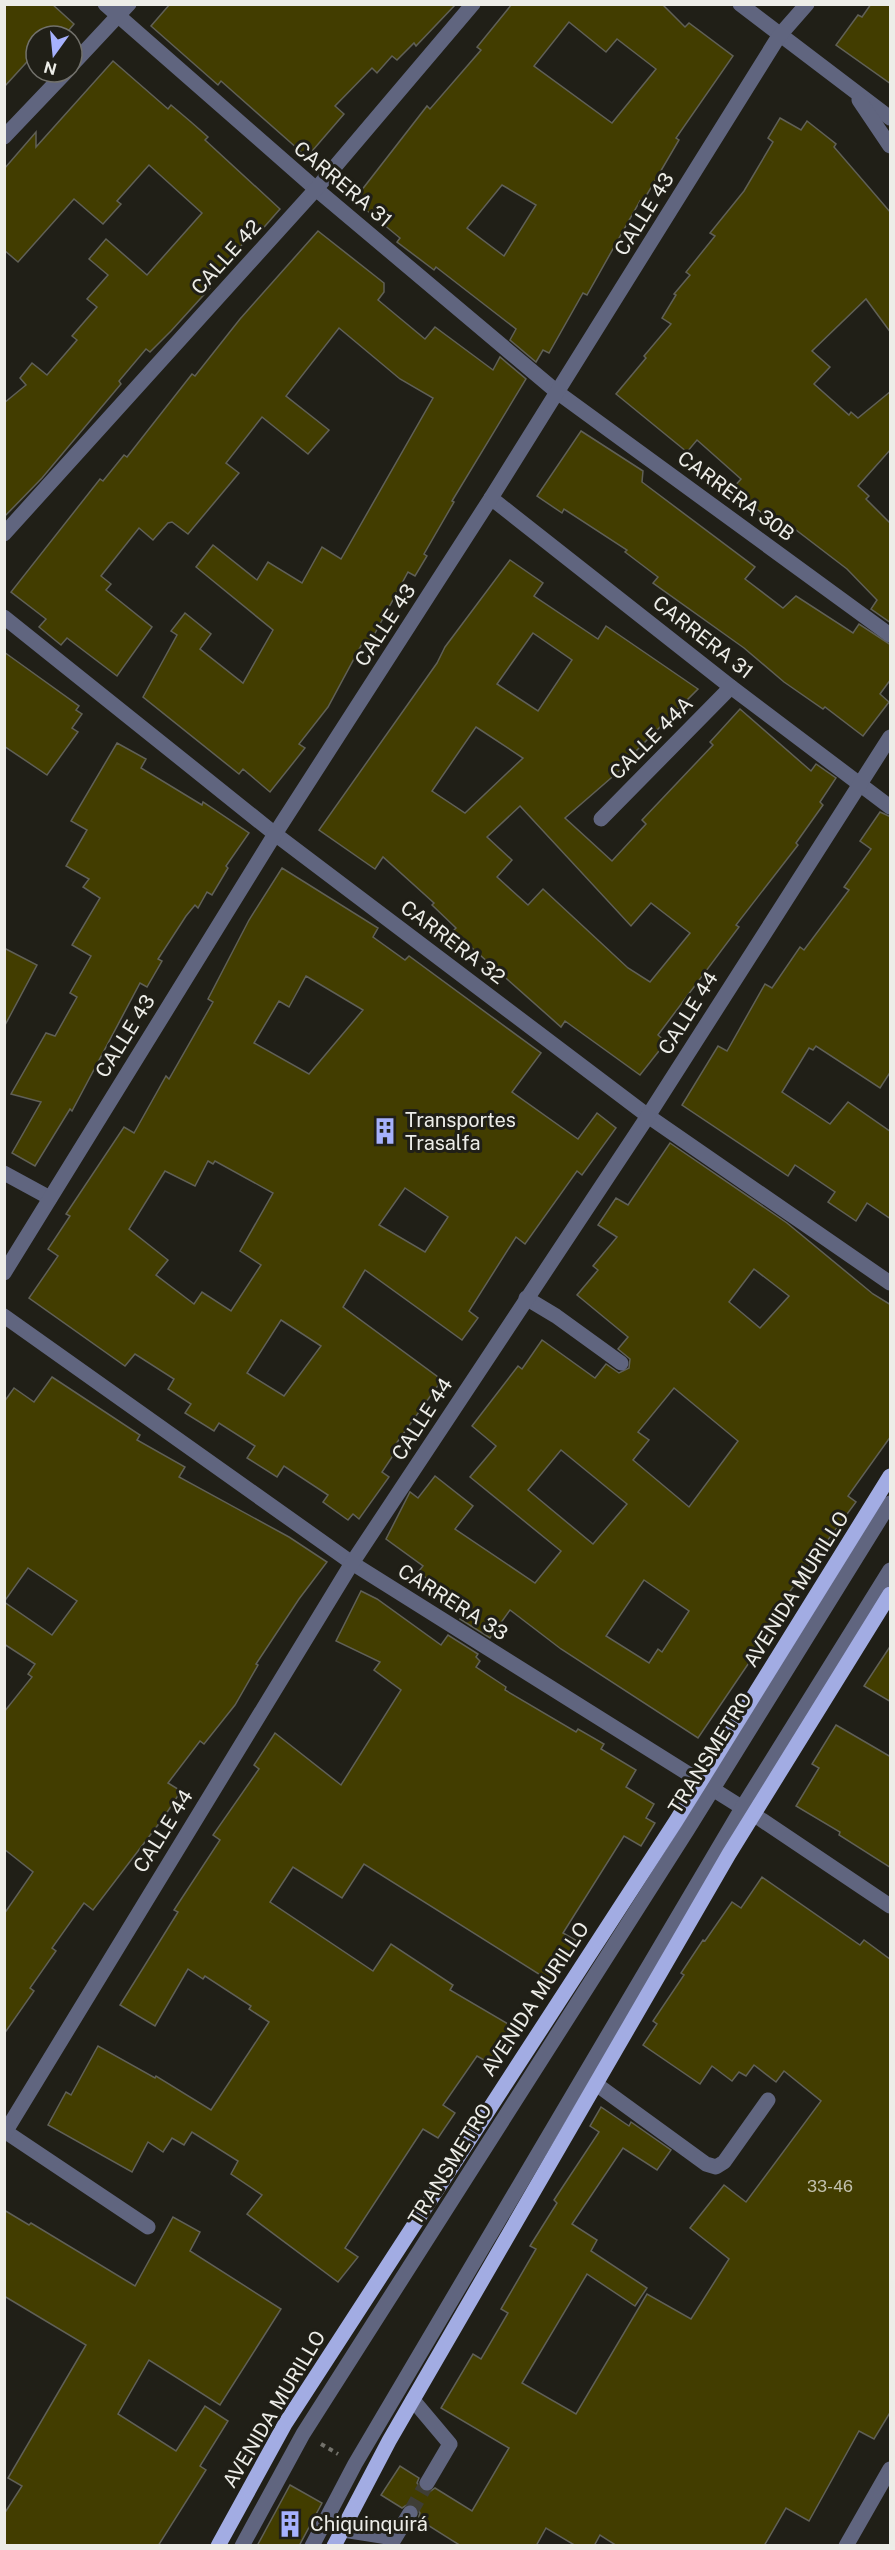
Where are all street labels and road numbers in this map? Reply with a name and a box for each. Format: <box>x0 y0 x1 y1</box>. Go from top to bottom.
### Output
street label: CARRERA 31 <box>289 136 397 232</box>
street label: CALLE 43 <box>609 168 679 260</box>
street label: CALLE 42 <box>186 215 266 299</box>
street label: CARRERA 30B <box>673 446 799 546</box>
street label: CALLE 43 <box>350 579 420 671</box>
street label: CARRERA 31 <box>648 590 758 684</box>
street label: CALLE 44A <box>605 692 697 784</box>
street label: CARRERA 32 <box>396 895 510 989</box>
street label: CALLE 44 <box>653 967 723 1059</box>
street label: CALLE 43 <box>90 990 160 1082</box>
street label: CALLE 44 <box>387 1373 457 1465</box>
street label: AVENIDA MURILLO <box>738 1507 854 1671</box>
street label: CARRERA 33 <box>394 1559 512 1645</box>
street label: TRANSMETRO <box>663 1688 757 1818</box>
street label: CALLE 44 <box>128 1785 198 1877</box>
street label: AVENIDA MURILLO <box>476 1917 594 2081</box>
street label: TRANSMETRO <box>403 2099 497 2229</box>
street label: AVENIDA MURILLO <box>218 2326 330 2492</box>

